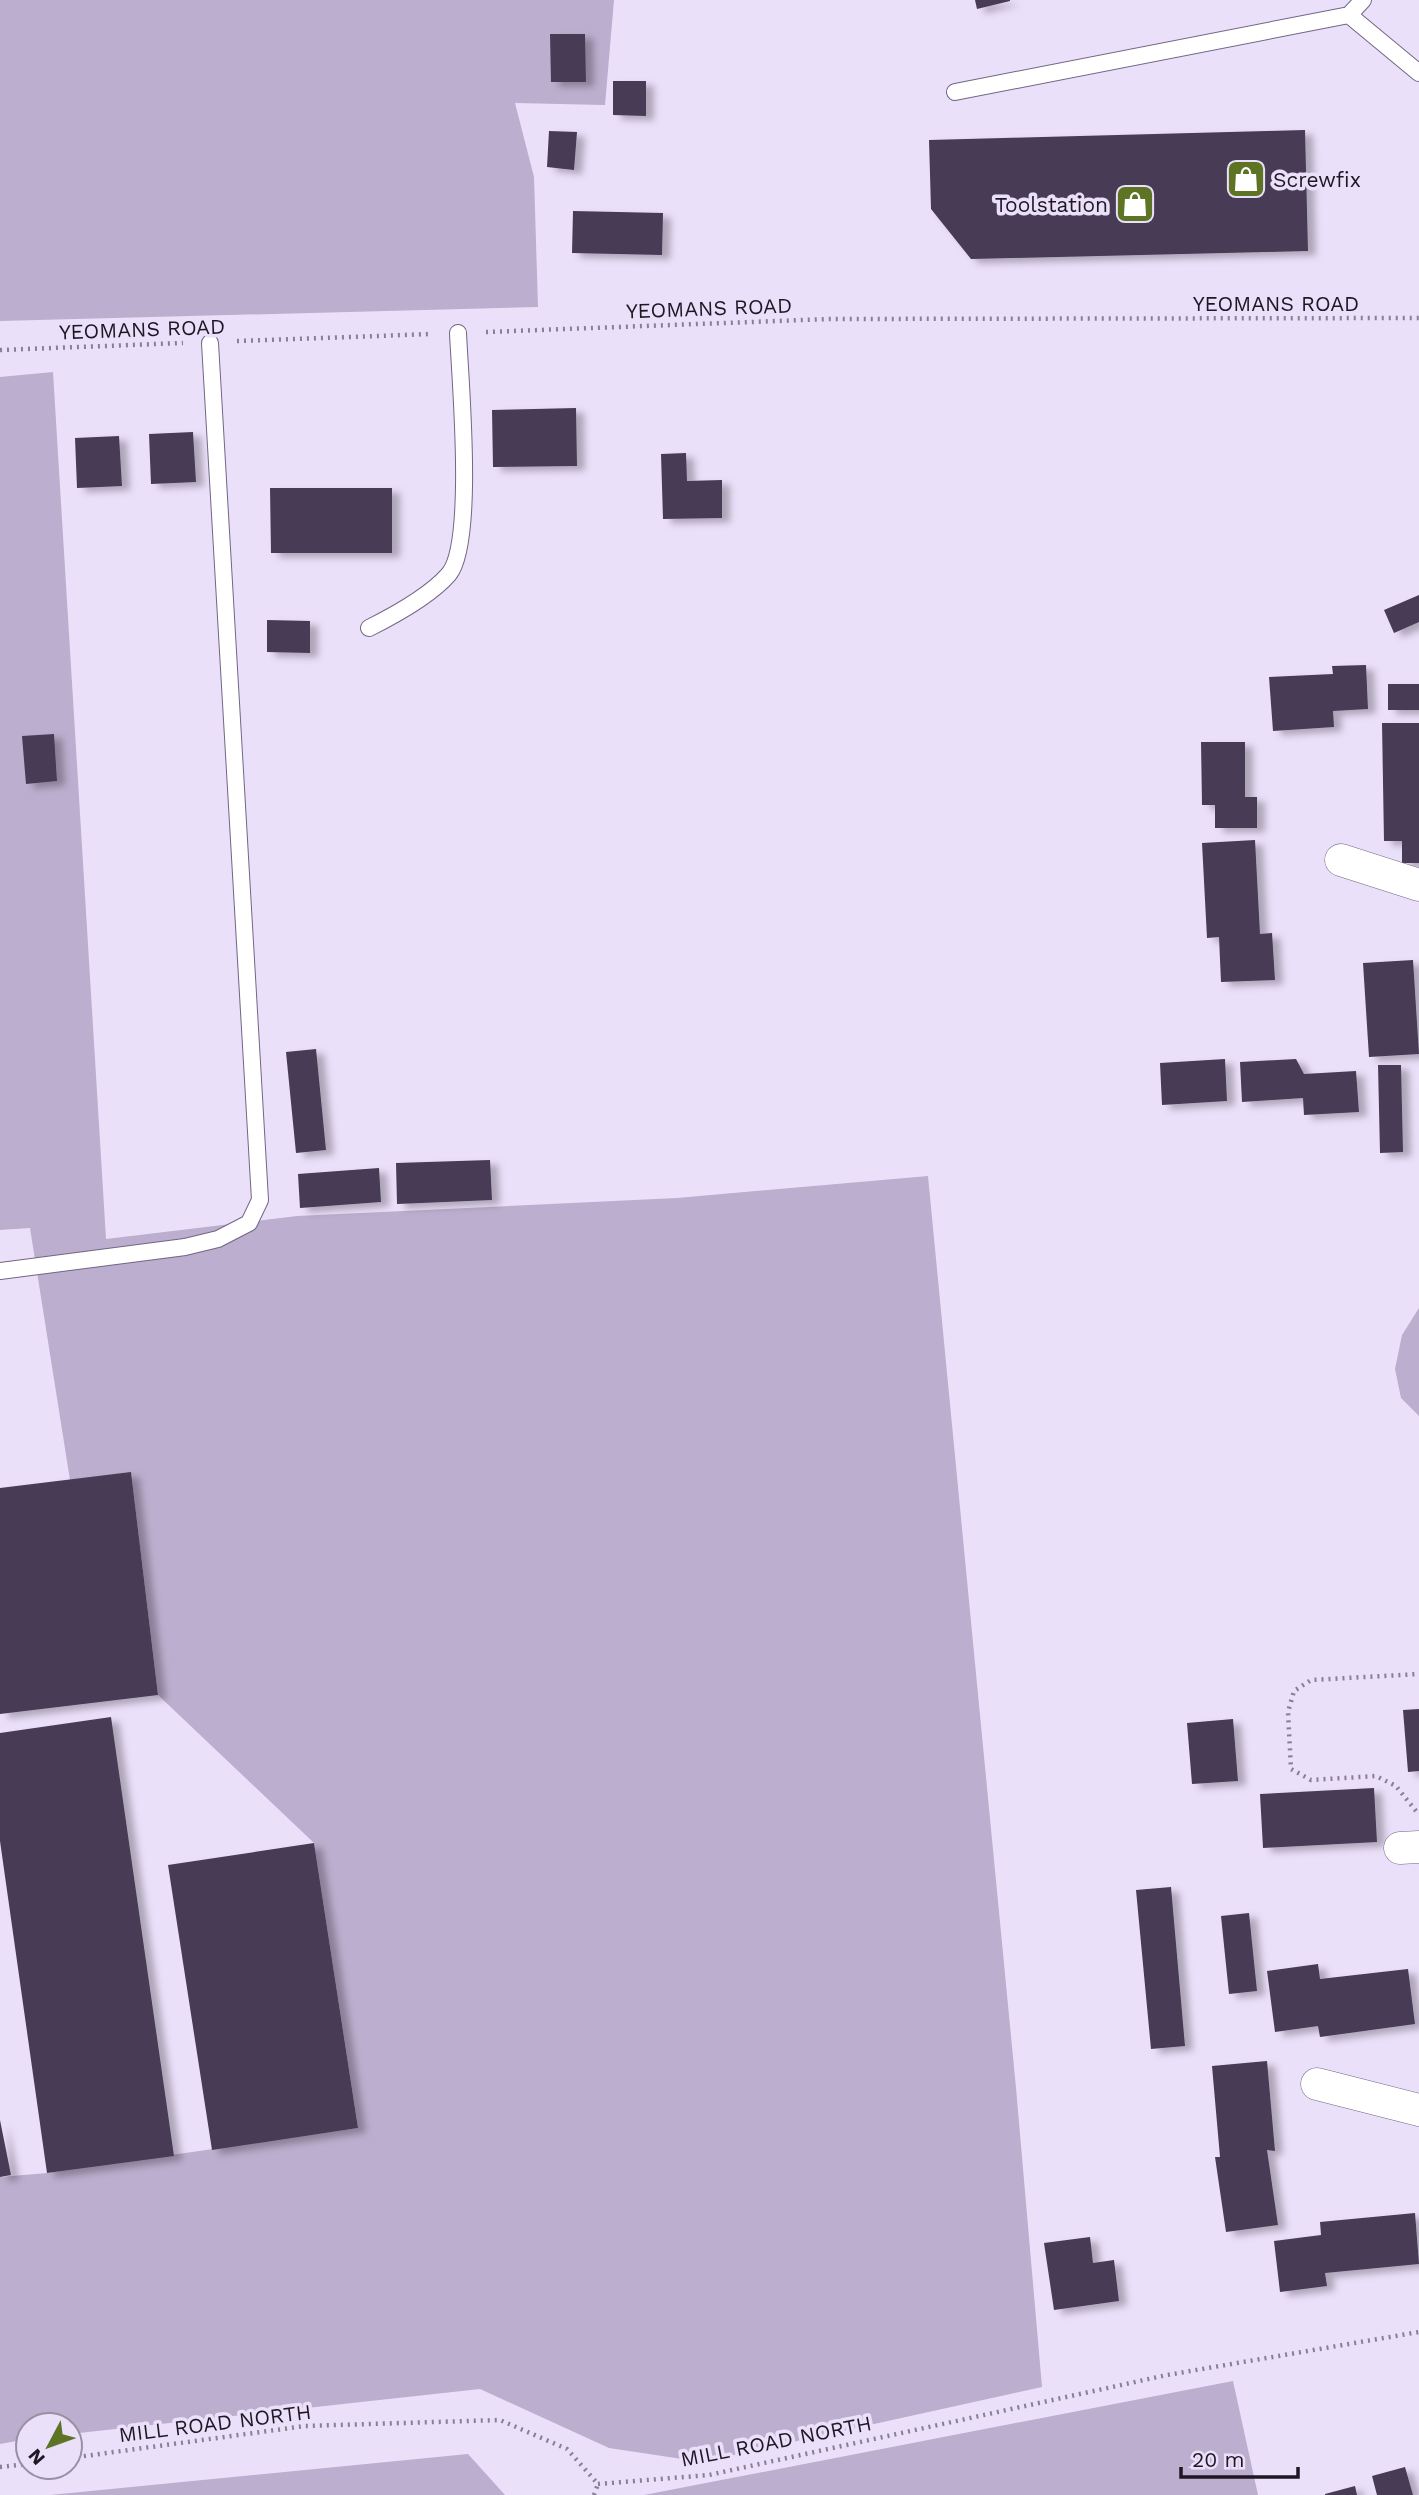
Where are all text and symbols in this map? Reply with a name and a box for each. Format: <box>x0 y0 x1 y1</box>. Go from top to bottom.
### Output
shop icon: Screwfix <box>1225 158 1267 200</box>
place label: Screwfix <box>1273 167 1361 192</box>
shop icon: Toolstation <box>1114 183 1156 225</box>
place label: Toolstation <box>995 192 1108 217</box>
street label: YEOMANS ROAD <box>1193 291 1359 316</box>
street label: YEOMANS ROAD <box>625 293 793 323</box>
street label: YEOMANS ROAD <box>58 314 226 344</box>
street label: MILL ROAD NORTH <box>117 2399 313 2447</box>
street label: MILL ROAD NORTH <box>678 2410 874 2472</box>
north arrow <box>14 2411 84 2481</box>
scale bar <box>1181 2436 1298 2480</box>
text: N <box>23 2444 50 2470</box>
text: 20 m <box>1192 2447 1244 2472</box>

